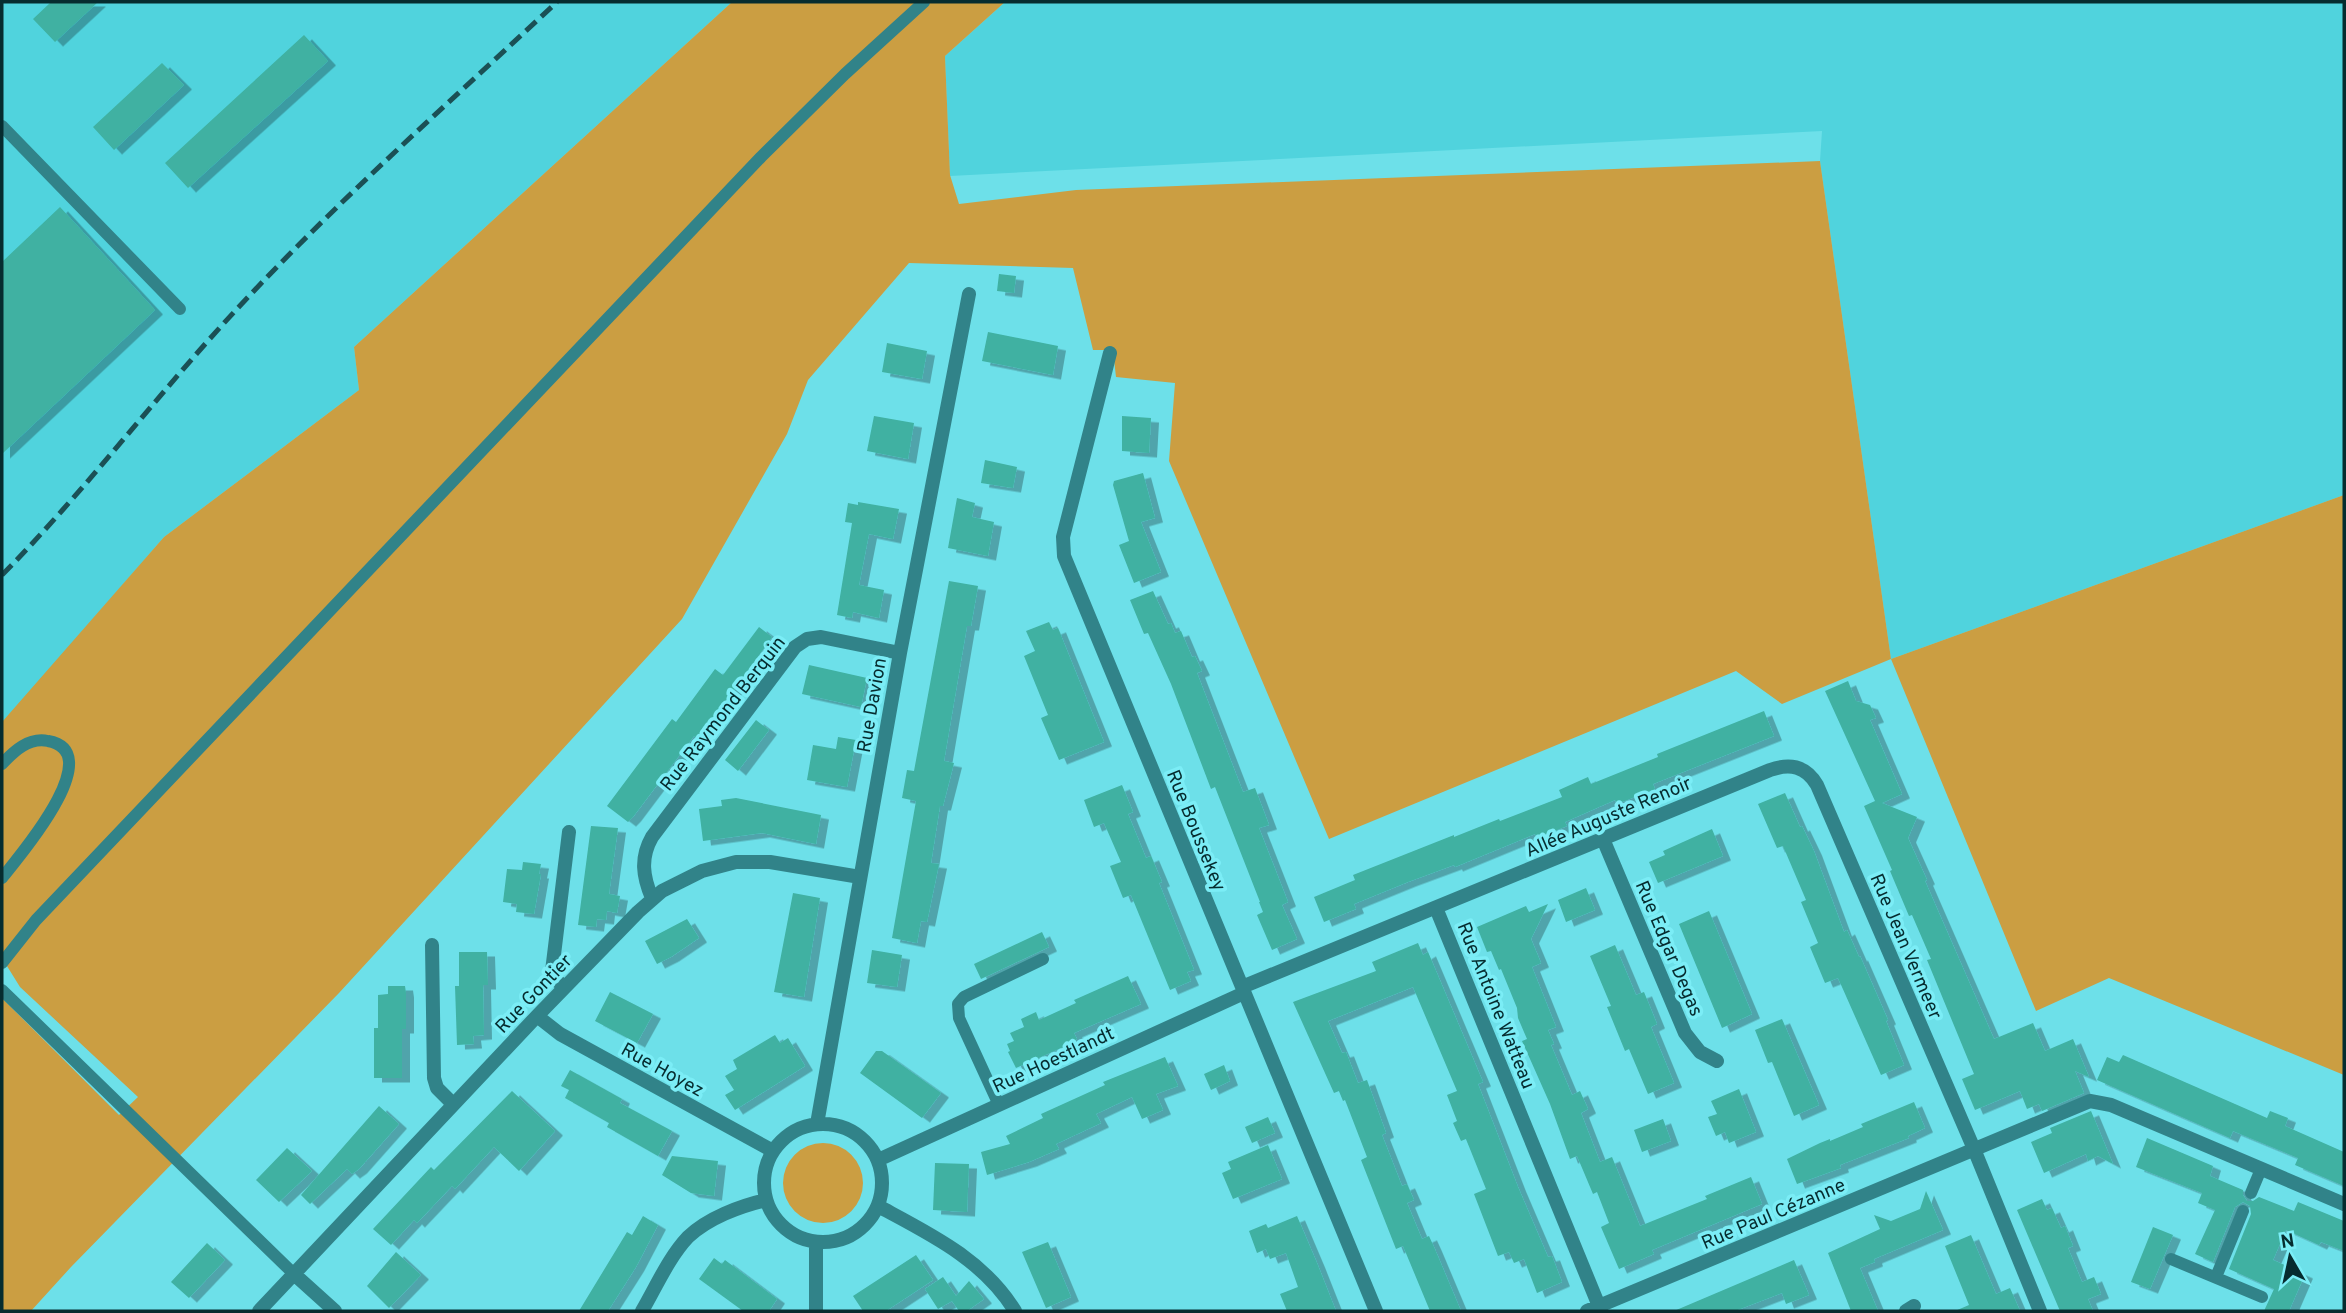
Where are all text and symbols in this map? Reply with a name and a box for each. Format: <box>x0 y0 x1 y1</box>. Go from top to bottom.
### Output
street label: Rue Raymond Berquin <box>656 632 792 797</box>
street label: Rue Davion <box>853 656 893 755</box>
street label: Rue Boussekey <box>1160 767 1230 895</box>
street label: Allée Auguste Renoir <box>1522 772 1696 864</box>
street label: Rue Jean Vermeer <box>1864 870 1947 1024</box>
street label: Rue Edgar Degas <box>1629 877 1708 1020</box>
street label: Rue Antoine Watteau <box>1451 919 1540 1093</box>
street label: Rue Gontier <box>491 949 579 1039</box>
street label: Rue Hoestlandt <box>989 1022 1119 1099</box>
street label: Rue Hoyez <box>616 1038 708 1103</box>
street label: Rue Paul Cézanne <box>1698 1174 1849 1256</box>
north arrow <box>2255 1222 2325 1292</box>
text: N <box>2279 1229 2296 1255</box>

